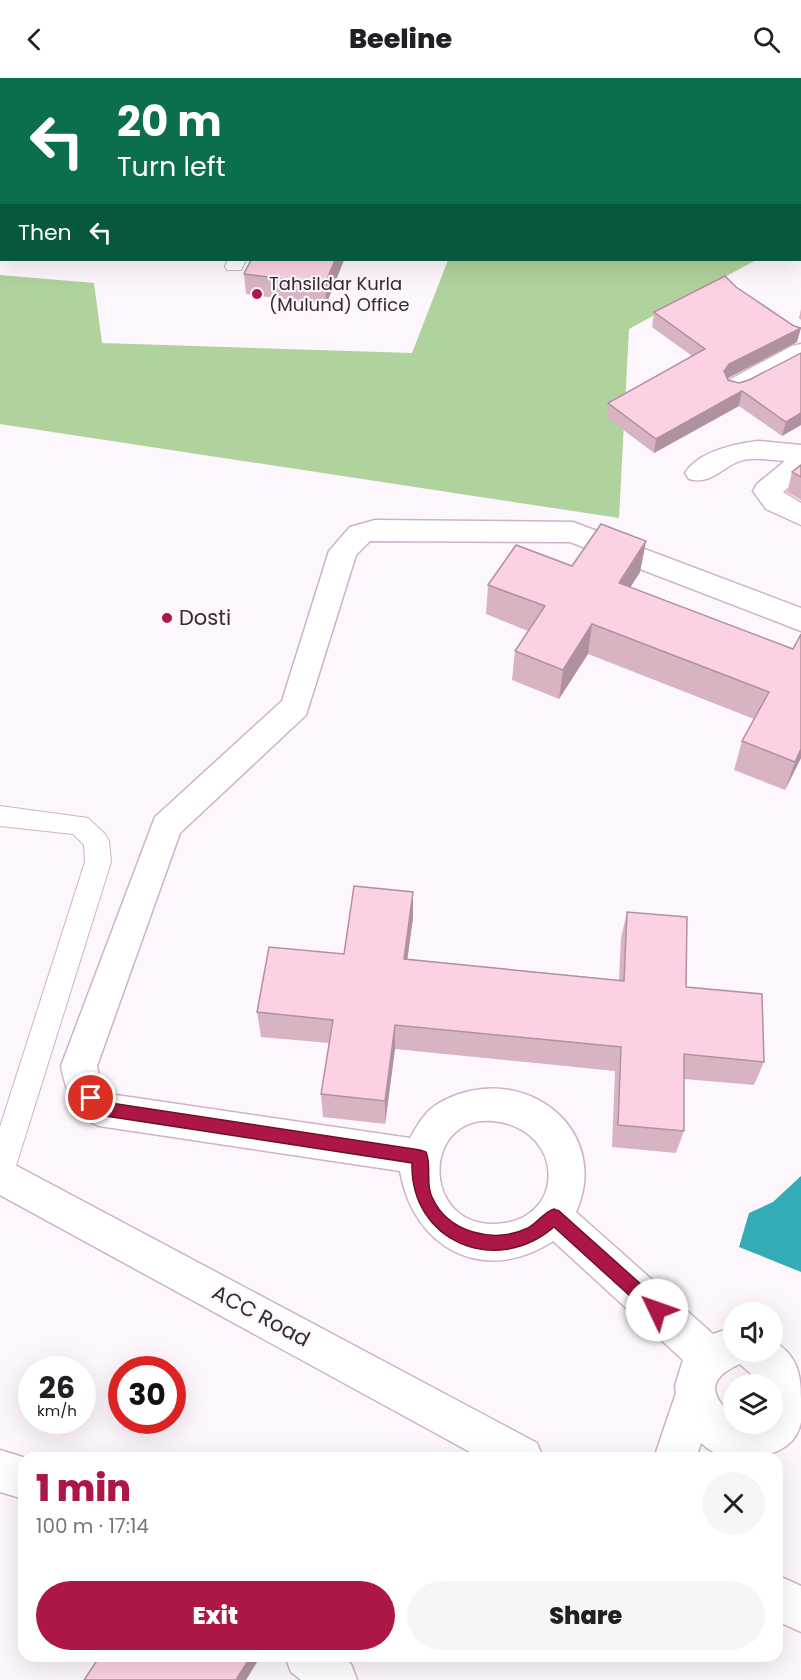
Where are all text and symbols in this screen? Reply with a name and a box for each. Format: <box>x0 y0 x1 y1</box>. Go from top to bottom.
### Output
text: Beeline <box>349 20 452 57</box>
icon: back <box>18 23 51 56</box>
icon: search <box>750 23 783 56</box>
text: 20 m <box>117 92 222 151</box>
icon: left <box>18 102 96 180</box>
text: Turn left <box>117 148 226 185</box>
icon: left <box>84 216 117 249</box>
text: Then <box>18 217 72 248</box>
place label: Tahsildar Kurla (Mulund) Office <box>269 271 409 317</box>
marker: Tahsildar Kurla (Mulund) Office <box>250 287 264 301</box>
place label: Dosti <box>179 603 231 632</box>
marker: Dosti <box>160 611 174 625</box>
pin <box>65 1072 116 1123</box>
icon: arrive <box>74 1081 107 1114</box>
street label: ACC Road <box>207 1278 315 1353</box>
position arrow <box>625 1278 689 1342</box>
map controls <box>723 1302 783 1434</box>
button: sound <box>723 1302 783 1362</box>
speed limit sign: 30 <box>108 1356 186 1434</box>
text: 26 <box>39 1366 75 1409</box>
button: layers <box>723 1374 783 1434</box>
text: km/h <box>37 1400 77 1421</box>
text: 1 min <box>36 1463 131 1514</box>
button: close <box>702 1472 765 1535</box>
text: 100 m · 17:14 <box>36 1512 149 1540</box>
button: Exit <box>36 1581 395 1650</box>
button: Share <box>407 1581 765 1650</box>

